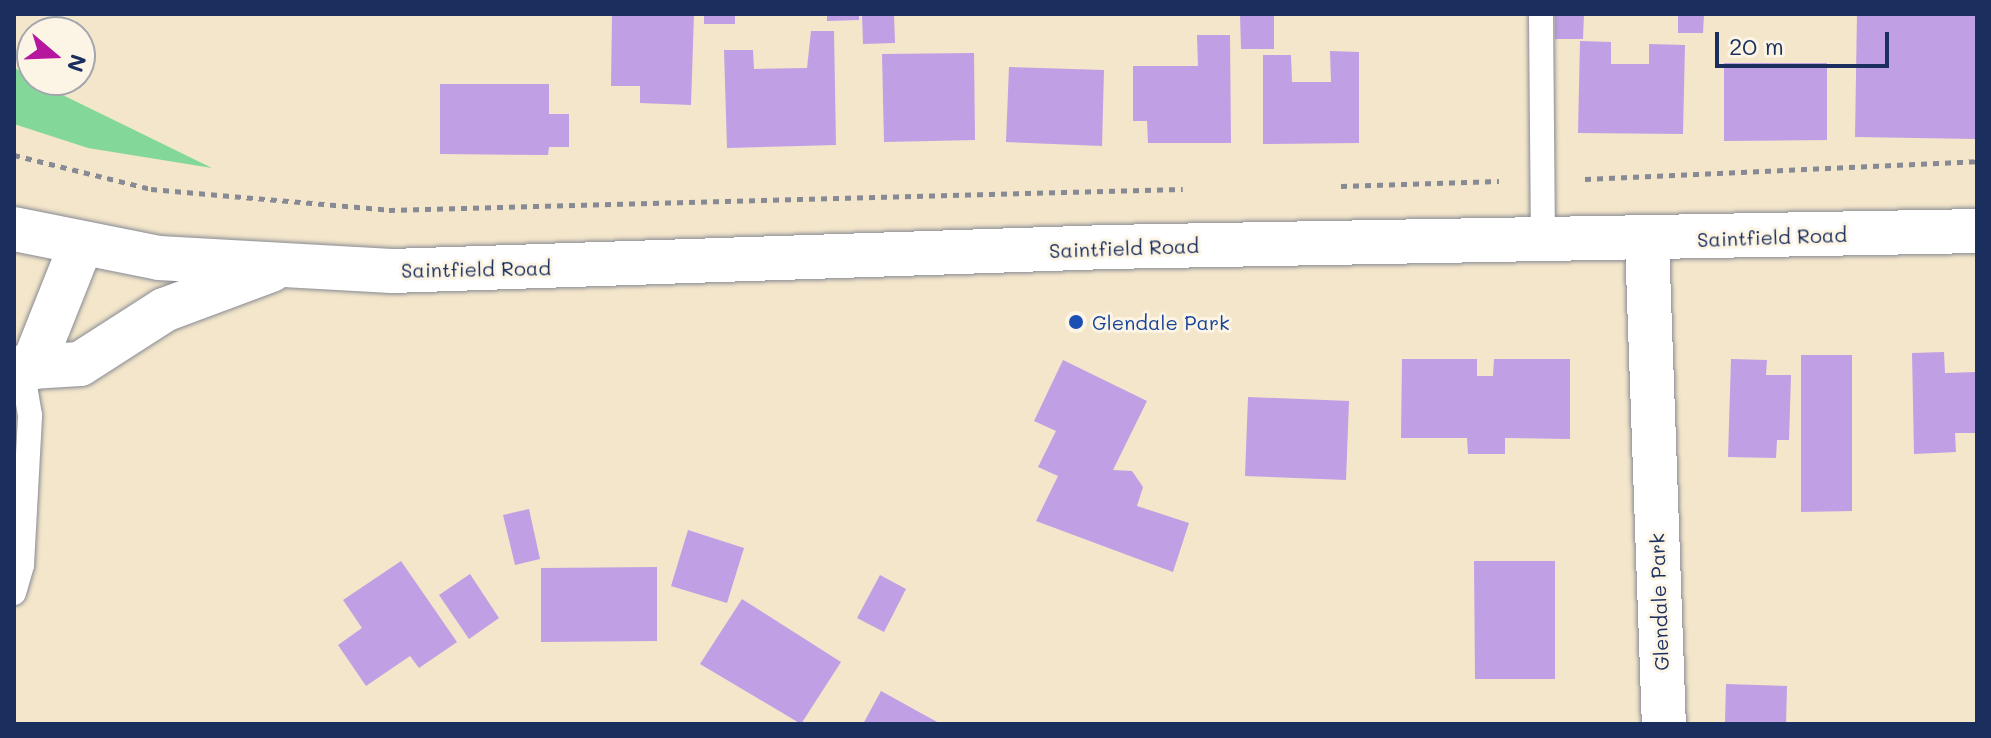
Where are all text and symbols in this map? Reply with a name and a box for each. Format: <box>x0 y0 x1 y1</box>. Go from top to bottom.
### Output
north arrow <box>16 16 96 96</box>
scale bar <box>1719 16 1893 66</box>
text: 20 m <box>1729 30 1784 61</box>
text: N <box>61 51 94 76</box>
street label: Saintfield Road <box>1697 222 1847 252</box>
street label: Saintfield Road <box>1049 233 1199 263</box>
street label: Saintfield Road <box>401 256 551 282</box>
place label: Glendale Park <box>1092 310 1230 334</box>
marker: Glendale Park <box>1067 313 1085 331</box>
street label: Glendale Park <box>1645 533 1673 671</box>

